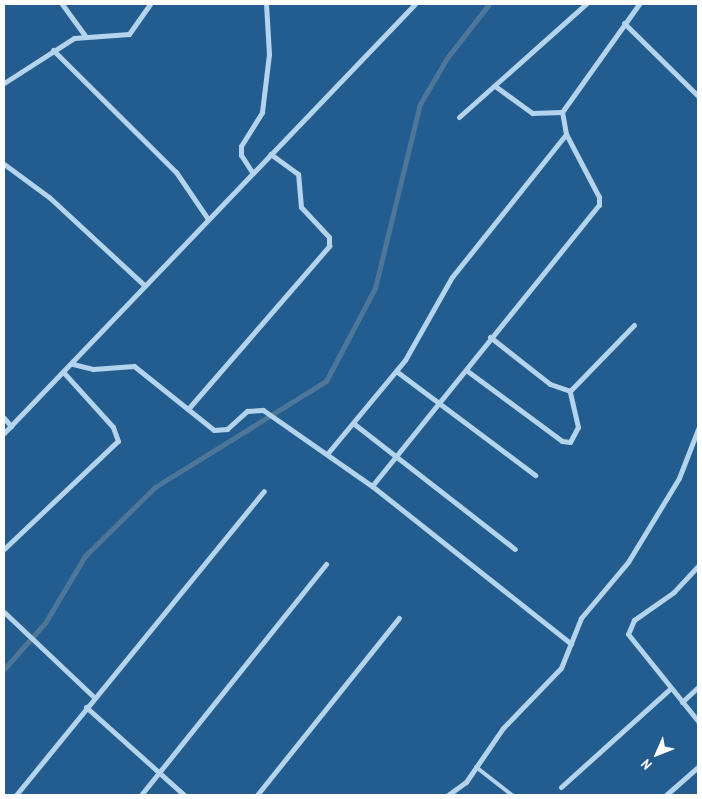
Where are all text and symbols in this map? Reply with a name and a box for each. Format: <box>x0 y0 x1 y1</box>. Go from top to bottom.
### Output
north arrow <box>632 729 682 779</box>
text: N <box>637 755 656 774</box>

